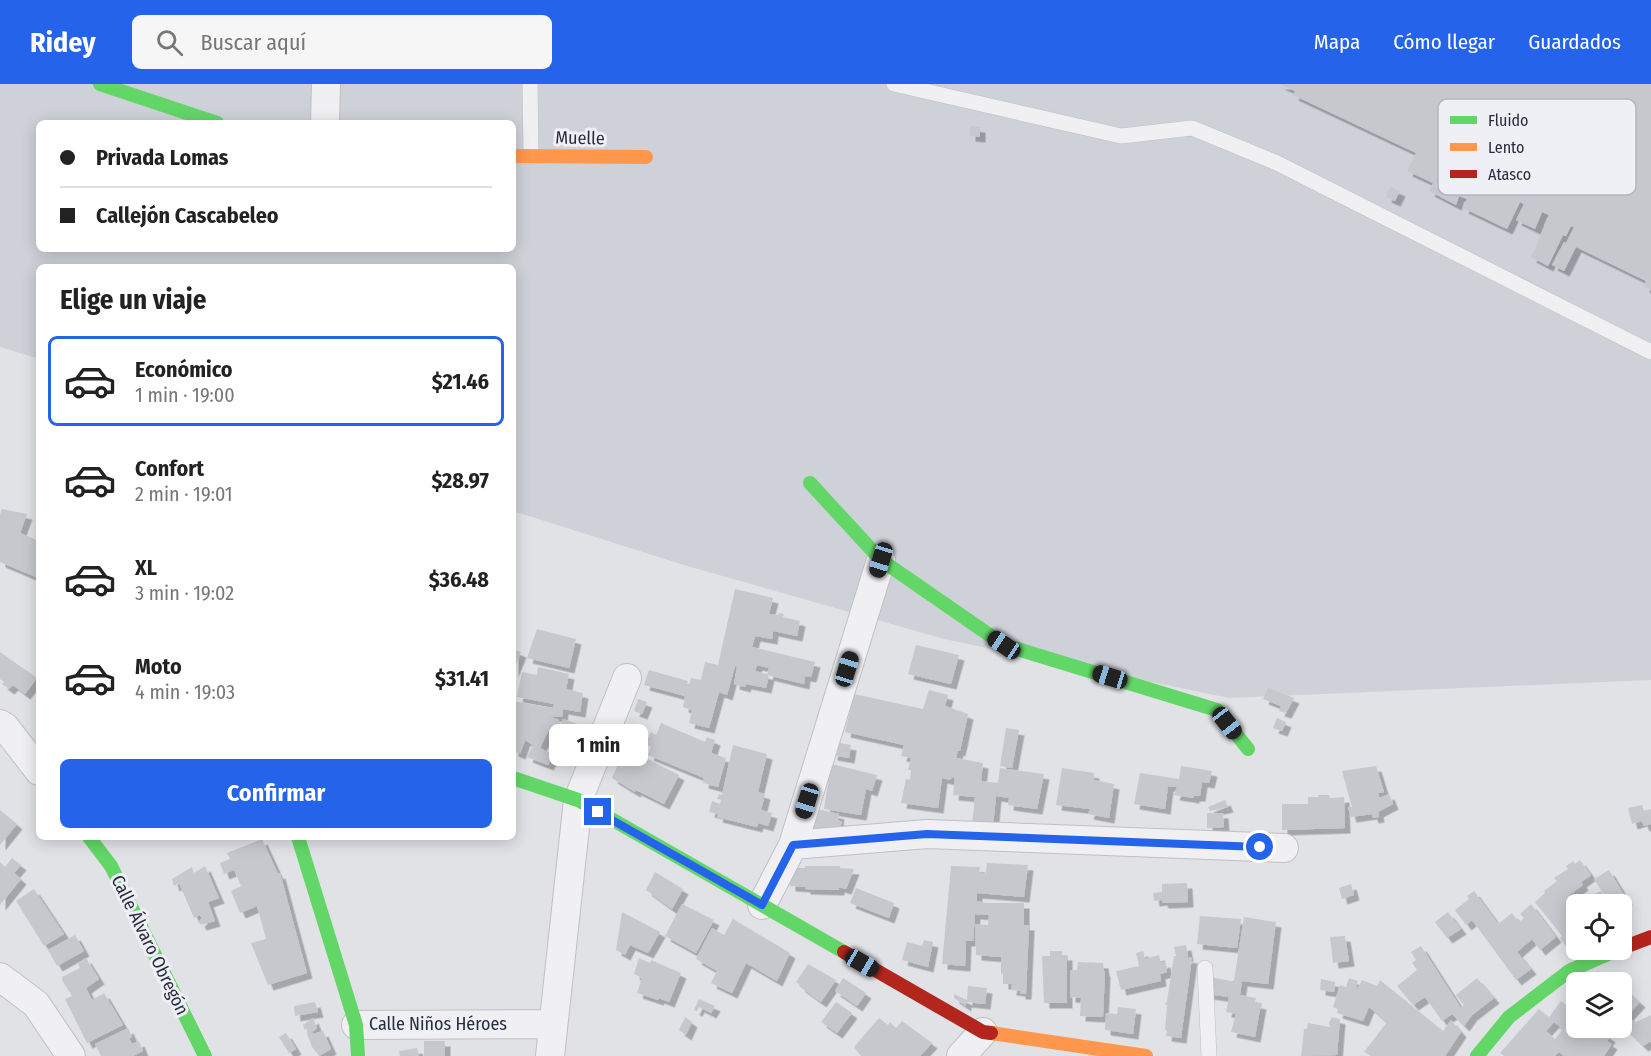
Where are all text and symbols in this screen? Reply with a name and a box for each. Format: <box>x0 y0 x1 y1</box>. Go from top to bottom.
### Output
search box <box>132 15 552 69</box>
text: Ridey <box>30 26 96 59</box>
icon: search <box>153 26 186 59</box>
text: Buscar aquí <box>201 29 306 56</box>
text: Mapa <box>1314 29 1360 55</box>
text: Cómo llegar <box>1393 29 1495 55</box>
text: Guardados <box>1528 29 1621 55</box>
legend <box>1438 99 1636 195</box>
text: Fluido <box>1488 111 1528 130</box>
street label: Muelle <box>555 127 605 149</box>
text: Lento <box>1488 138 1524 157</box>
text: Privada Lomas <box>96 144 228 171</box>
text: Atasco <box>1488 165 1531 184</box>
text: Callejón Cascabeleo <box>96 202 279 229</box>
text: Elige un viaje <box>60 284 206 316</box>
icon: car <box>63 354 117 408</box>
text: Económico <box>135 356 233 383</box>
text: $21.46 <box>432 368 489 395</box>
text: 1 min · 19:00 <box>135 383 235 407</box>
icon: car <box>63 453 117 507</box>
text: Confort <box>135 455 204 482</box>
text: $28.97 <box>431 467 489 494</box>
text: 2 min · 19:01 <box>135 482 233 506</box>
car <box>867 540 895 580</box>
icon: car <box>63 552 117 606</box>
text: XL <box>135 554 157 581</box>
text: $36.48 <box>429 566 489 593</box>
text: 3 min · 19:02 <box>135 581 234 605</box>
car <box>984 627 1024 663</box>
car <box>833 649 861 689</box>
icon: car <box>63 651 117 705</box>
text: Moto <box>135 653 182 680</box>
car <box>1090 663 1130 691</box>
text: $31.41 <box>435 665 489 692</box>
text: 4 min · 19:03 <box>135 680 235 704</box>
car <box>1209 703 1245 743</box>
callout: 1 min <box>548 725 648 767</box>
text: 1 min <box>577 733 620 757</box>
button: Confirmar <box>60 759 492 828</box>
car <box>793 781 821 821</box>
route end <box>584 798 611 825</box>
route start <box>1246 833 1273 860</box>
street label: Calle Álvaro Obregón <box>107 871 194 1019</box>
map controls <box>1566 894 1632 1038</box>
button: locate <box>1566 894 1632 960</box>
car <box>842 946 882 980</box>
button: layers <box>1566 972 1632 1038</box>
street label: Calle Niños Héroes <box>369 1013 507 1035</box>

